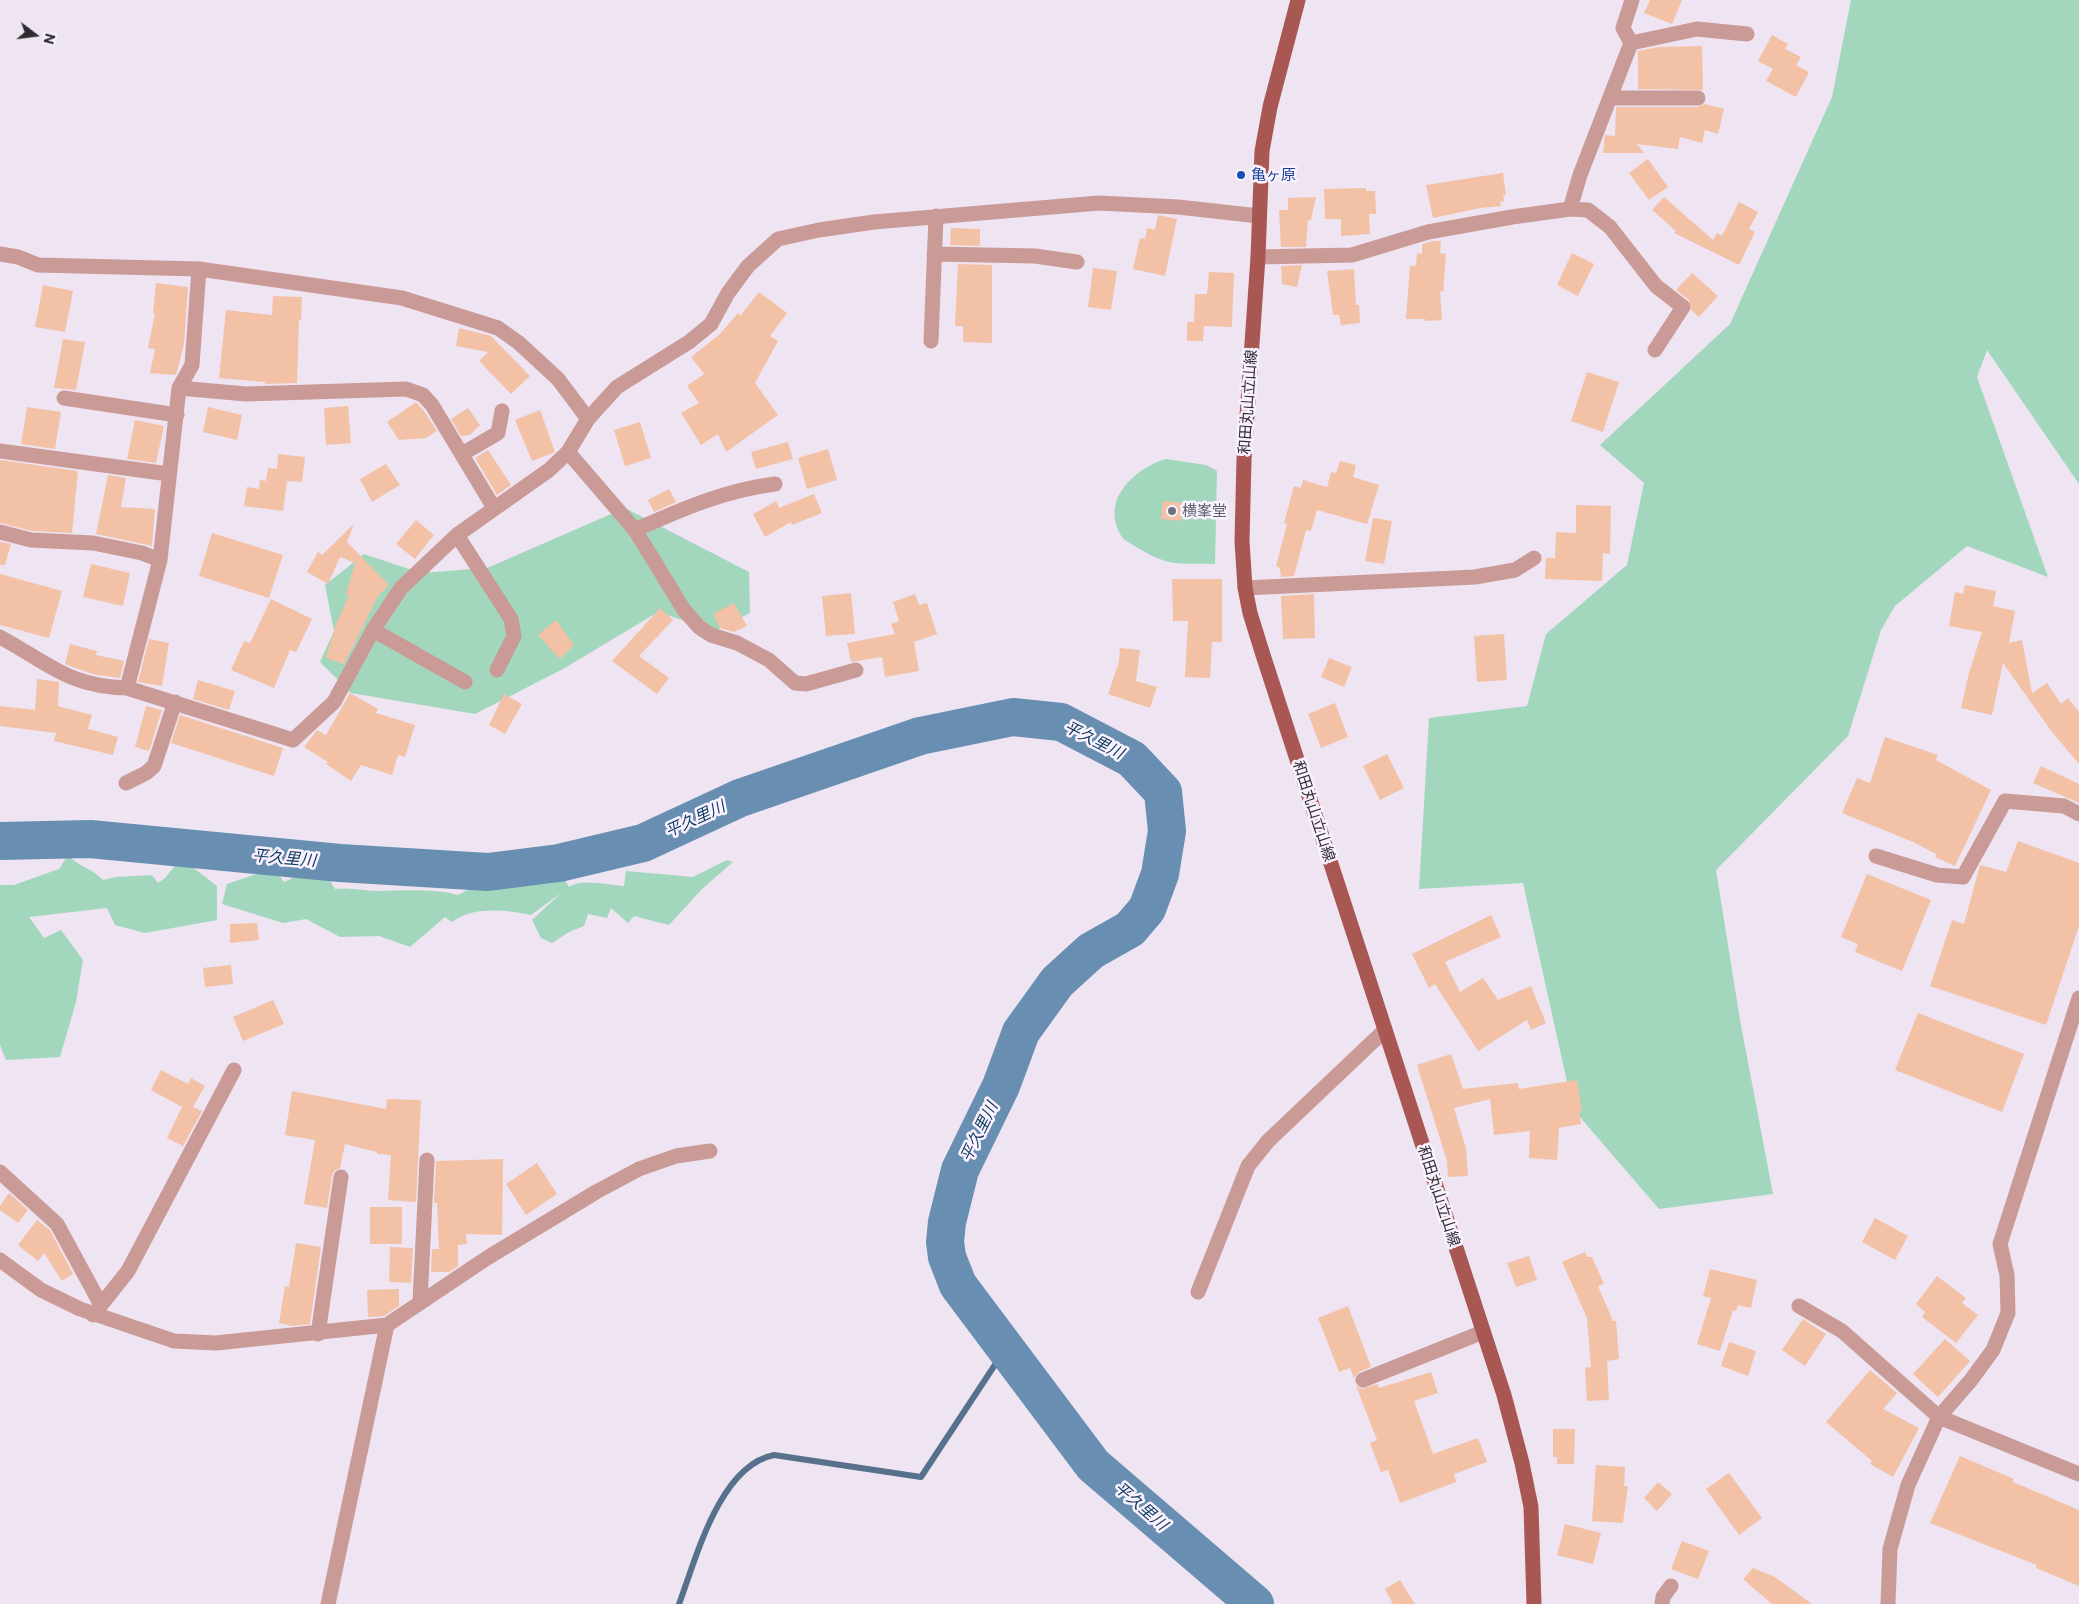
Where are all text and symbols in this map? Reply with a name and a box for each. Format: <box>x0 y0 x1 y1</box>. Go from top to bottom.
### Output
north arrow <box>10 10 60 60</box>
text: N <box>40 32 60 46</box>
place label: 亀ヶ原 <box>1251 166 1296 184</box>
marker: 亀ヶ原 <box>1235 169 1247 181</box>
street label: 和田丸山立山線 <box>1235 349 1261 455</box>
place label: 横峯堂 <box>1182 502 1227 520</box>
marker: 横峯堂 <box>1166 505 1178 517</box>
water label: 平久里川 <box>1061 717 1127 763</box>
street label: 和田丸山立山線 <box>1289 758 1339 864</box>
water label: 平久里川 <box>662 797 728 841</box>
water label: 平久里川 <box>251 846 317 870</box>
water label: 平久里川 <box>956 1099 1002 1165</box>
street label: 和田丸山立山線 <box>1414 1143 1464 1249</box>
water label: 平久里川 <box>1111 1478 1171 1534</box>

